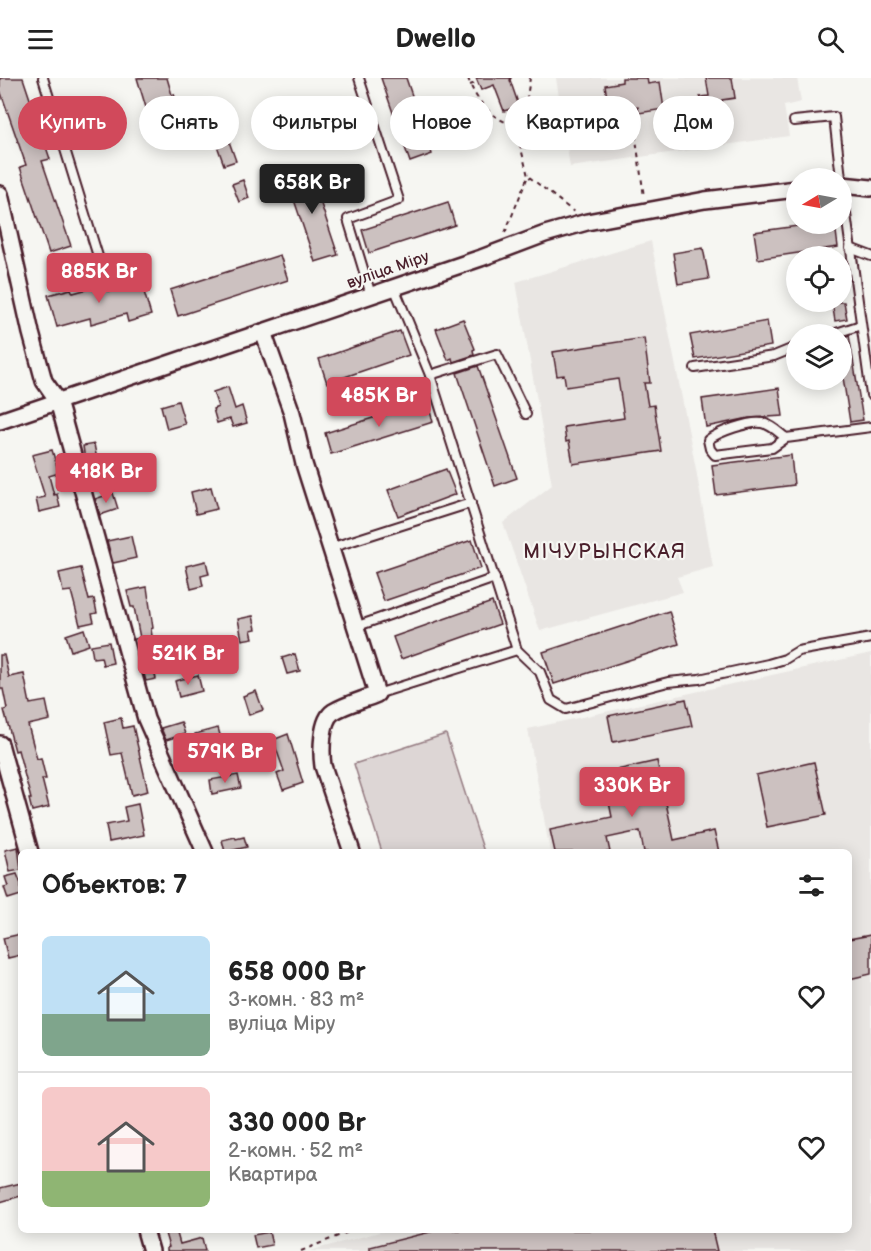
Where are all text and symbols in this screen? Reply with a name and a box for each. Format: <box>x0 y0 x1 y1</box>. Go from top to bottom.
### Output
icon: menu <box>24 23 57 56</box>
text: Dwello <box>395 23 476 55</box>
icon: search <box>814 23 847 56</box>
chip: Купить <box>18 96 127 150</box>
chip: Снять <box>139 96 239 150</box>
chip: Фильтры <box>251 96 378 150</box>
chip: Новое <box>390 96 493 150</box>
chip: Квартира <box>505 96 641 150</box>
chip: Дом <box>653 96 734 150</box>
pin: 658K Br <box>257 164 367 215</box>
north arrow <box>786 168 852 234</box>
map controls <box>786 168 852 390</box>
text: 658K Br <box>274 171 350 195</box>
button: locate <box>786 246 852 312</box>
street label: вуліца Міру <box>344 247 432 293</box>
pin: 885K Br <box>44 253 154 304</box>
text: 885K Br <box>61 260 137 284</box>
button: layers <box>786 324 852 390</box>
pin: 485K Br <box>324 377 434 428</box>
text: 485K Br <box>341 384 417 408</box>
pin: 418K Br <box>51 453 161 504</box>
text: 418K Br <box>70 460 142 484</box>
district label: МІЧУРЫНСКАЯ <box>523 540 687 564</box>
pin: 521K Br <box>133 635 243 686</box>
text: 521K Br <box>152 642 224 666</box>
pin: 579K Br <box>170 733 280 784</box>
text: 579K Br <box>187 740 263 764</box>
pin: 330K Br <box>577 767 687 818</box>
text: 330K Br <box>594 774 670 798</box>
icon: filters <box>795 869 828 902</box>
text: Объектов: 7 <box>42 870 187 901</box>
text: 658 000 Br <box>228 957 366 988</box>
icon: home <box>90 960 162 1032</box>
icon: heart <box>795 980 828 1013</box>
text: 3-комн. · 83 m² <box>228 988 364 1012</box>
text: вуліца Міру <box>228 1012 335 1036</box>
text: 330 000 Br <box>228 1108 366 1139</box>
icon: home <box>90 1111 162 1183</box>
icon: heart <box>795 1131 828 1164</box>
text: 2-комн. · 52 m² <box>228 1139 363 1163</box>
text: Квартира <box>228 1163 318 1187</box>

